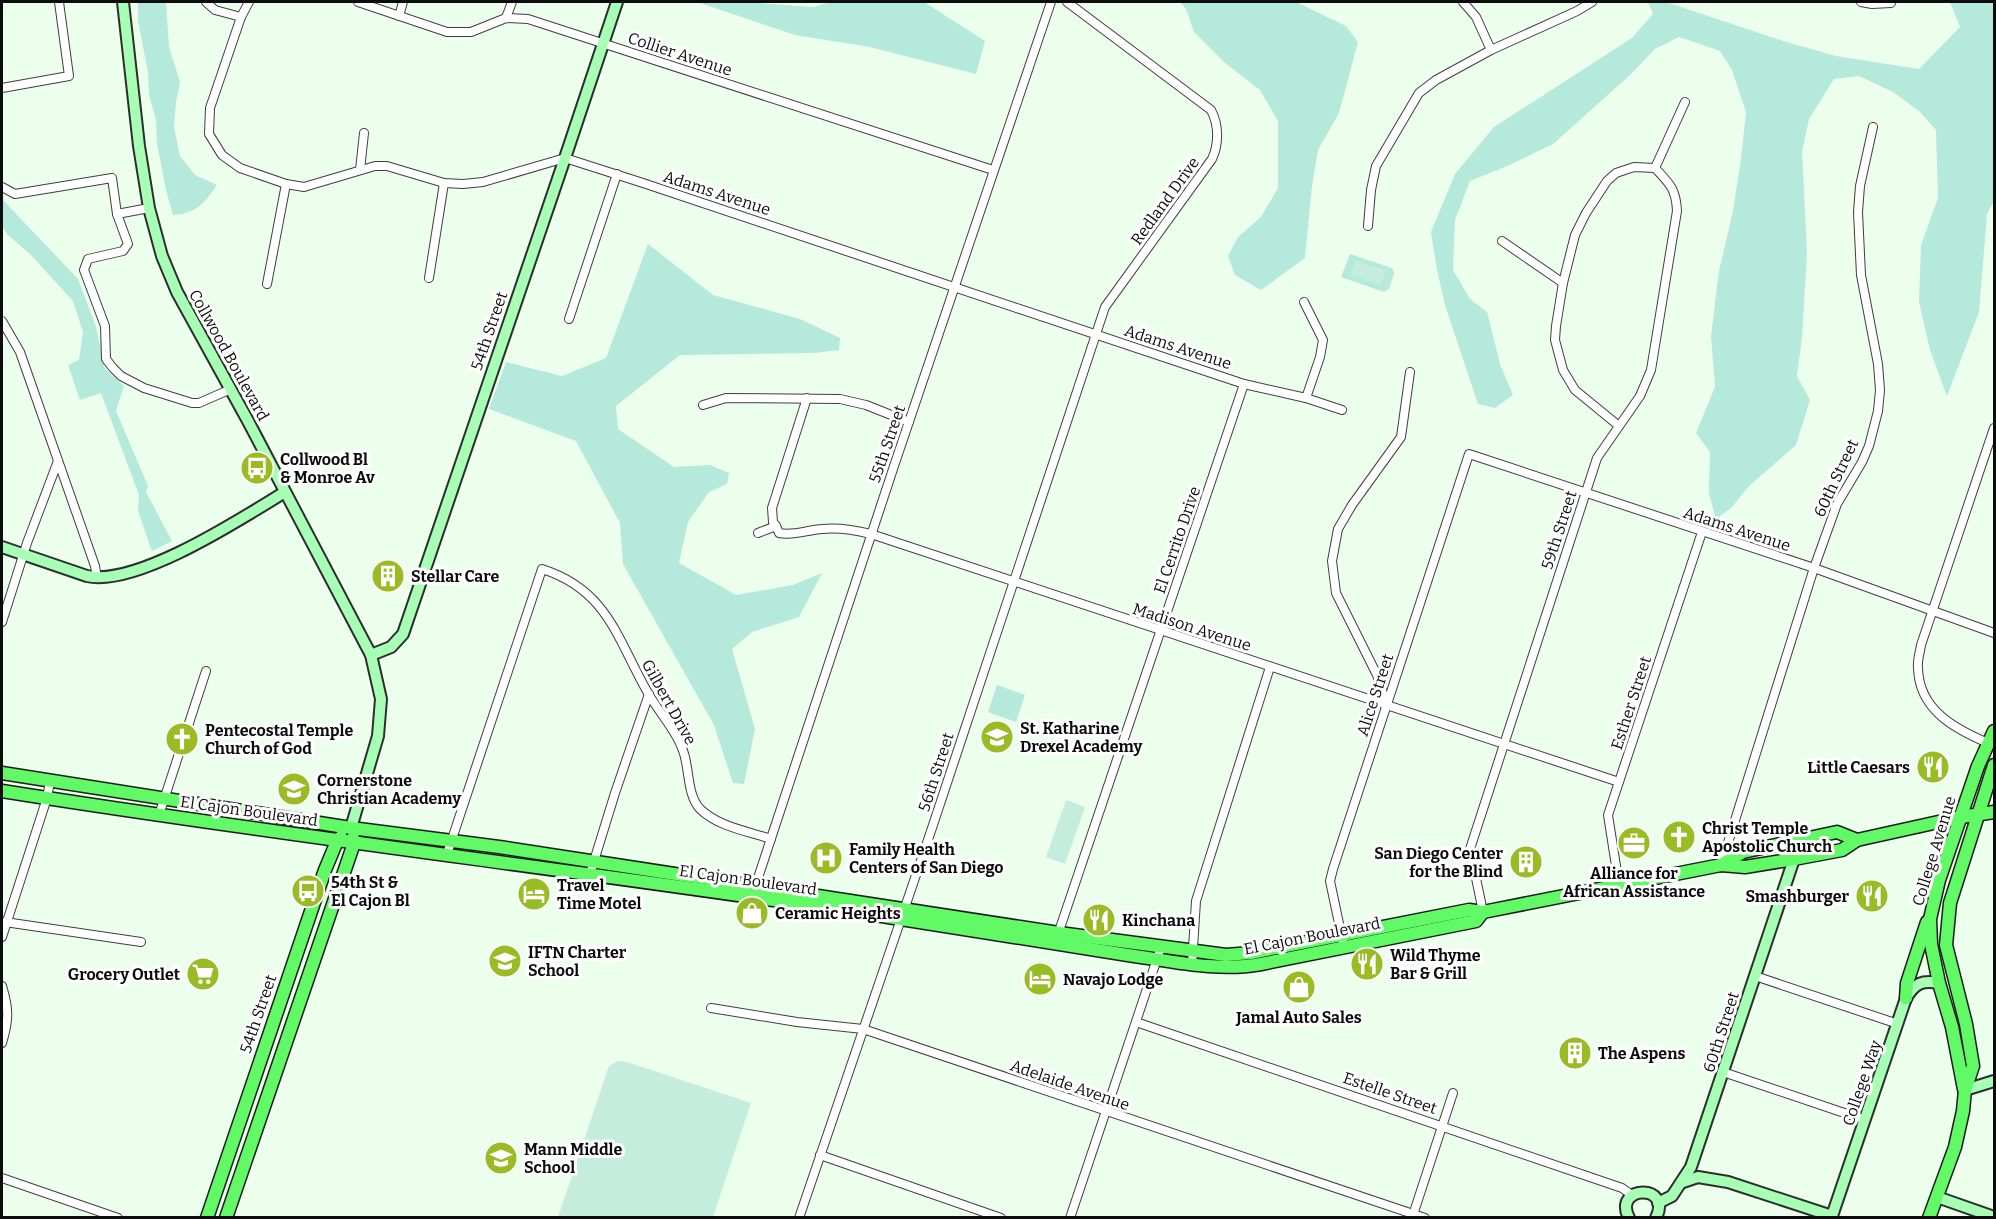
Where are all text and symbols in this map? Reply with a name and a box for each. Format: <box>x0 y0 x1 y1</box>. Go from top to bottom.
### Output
street label: Collier Avenue <box>626 28 734 80</box>
street label: Redland Drive <box>1127 153 1203 249</box>
street label: Adams Avenue <box>661 167 773 219</box>
street label: Collwood Boulevard <box>185 286 273 424</box>
street label: 54th Street <box>467 289 511 373</box>
street label: Adams Avenue <box>1122 321 1234 373</box>
street label: 55th Street <box>865 402 909 485</box>
street label: 60th Street <box>1810 436 1862 520</box>
bus stop icon: Collwood Bl & Monroe Av <box>239 450 275 486</box>
place label: Collwood Bl & Monroe Av <box>280 450 375 487</box>
street label: El Cerrito Drive <box>1150 484 1204 596</box>
street label: 59th Street <box>1537 488 1581 572</box>
street label: Adams Avenue <box>1681 503 1793 555</box>
building icon: Stellar Care <box>370 558 406 594</box>
place label: Stellar Care <box>411 567 500 586</box>
street label: Madison Avenue <box>1130 599 1254 655</box>
street label: Alice Street <box>1353 651 1397 739</box>
street label: Esther Street <box>1607 654 1655 752</box>
street label: Gilbert Drive <box>638 656 700 748</box>
school or university icon: St. Katharine Drexel Academy <box>979 719 1015 755</box>
place label: St. Katharine Drexel Academy <box>1020 719 1142 756</box>
church icon: Pentecostal Temple Church of God <box>164 721 200 757</box>
place label: Pentecostal Temple Church of God <box>205 721 354 758</box>
street label: 56th Street <box>914 730 958 814</box>
restaurant icon: Little Caesars <box>1915 749 1951 785</box>
place label: Little Caesars <box>1807 758 1910 777</box>
school or university icon: Cornerstone Christian Academy <box>276 771 312 807</box>
place label: Cornerstone Christian Academy <box>317 771 461 808</box>
street label: El Cajon Boulevard <box>179 792 319 830</box>
street label: College Avenue <box>1908 794 1960 908</box>
church icon: Christ Temple Apostolic Church <box>1661 819 1697 855</box>
place label: Christ Temple Apostolic Church <box>1702 819 1832 856</box>
office icon: Alliance for African Assistance <box>1616 825 1652 861</box>
hospital icon: Family Health Centers of San Diego <box>808 840 844 876</box>
place label: Family Health Centers of San Diego <box>849 840 1004 877</box>
place label: San Diego Center for the Blind <box>1374 844 1503 881</box>
building icon: San Diego Center for the Blind <box>1508 844 1544 880</box>
street label: El Cajon Boulevard <box>678 861 818 899</box>
place label: Alliance for African Assistance <box>1563 864 1705 901</box>
bus stop icon: 54th St & El Cajon Bl <box>290 873 326 909</box>
place label: 54th St & El Cajon Bl <box>331 873 410 910</box>
hotel icon: Travel Time Motel <box>516 876 552 912</box>
place label: Travel Time Motel <box>557 876 642 913</box>
restaurant icon: Smashburger <box>1854 878 1890 914</box>
place label: Smashburger <box>1745 887 1849 906</box>
shop icon: Ceramic Heights <box>734 895 770 931</box>
restaurant icon: Kinchana <box>1081 902 1117 938</box>
place label: Ceramic Heights <box>775 904 901 923</box>
place label: Kinchana <box>1122 911 1195 930</box>
street label: El Cajon Boulevard <box>1242 913 1382 959</box>
school or university icon: IFTN Charter School <box>487 943 523 979</box>
place label: IFTN Charter School <box>528 943 627 980</box>
restaurant icon: Wild Thyme Bar & Grill <box>1349 946 1385 982</box>
place label: Wild Thyme Bar & Grill <box>1390 946 1481 983</box>
supermarket icon: Grocery Outlet <box>185 956 221 992</box>
hotel icon: Navajo Lodge <box>1022 961 1058 997</box>
place label: Grocery Outlet <box>68 965 181 984</box>
shop icon: Jamal Auto Sales <box>1281 969 1317 1005</box>
place label: Navajo Lodge <box>1063 970 1163 989</box>
street label: 54th Street <box>236 972 280 1056</box>
street label: 60th Street <box>1699 989 1743 1075</box>
place label: Jamal Auto Sales <box>1235 1008 1362 1027</box>
building icon: The Aspens <box>1557 1035 1593 1071</box>
street label: College Way <box>1838 1037 1886 1128</box>
place label: The Aspens <box>1598 1044 1685 1063</box>
street label: Adelaide Avenue <box>1008 1056 1132 1114</box>
street label: Estelle Street <box>1341 1068 1440 1118</box>
school or university icon: Mann Middle School <box>483 1140 519 1176</box>
place label: Mann Middle School <box>524 1140 623 1177</box>

